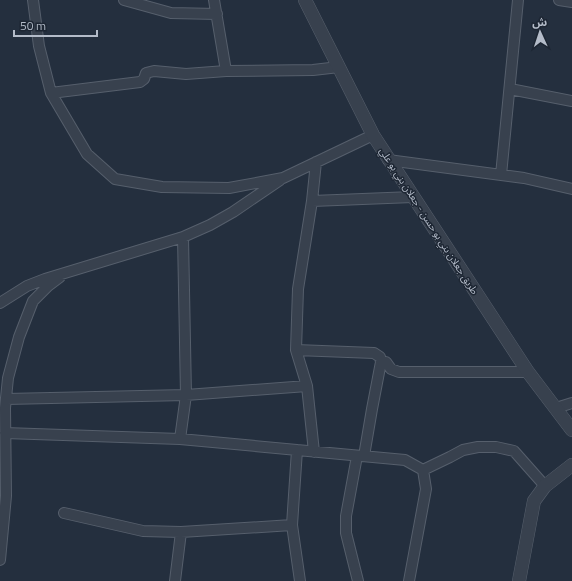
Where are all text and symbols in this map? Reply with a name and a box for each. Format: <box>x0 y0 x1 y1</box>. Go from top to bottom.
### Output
scale bar <box>14 12 97 38</box>
north arrow <box>520 12 560 52</box>
text: ش <box>532 14 547 30</box>
text: 50 m <box>20 16 46 35</box>
street label: طريق جعلان بني بو حسن - جعلان بني بو علي <box>375 145 482 298</box>

